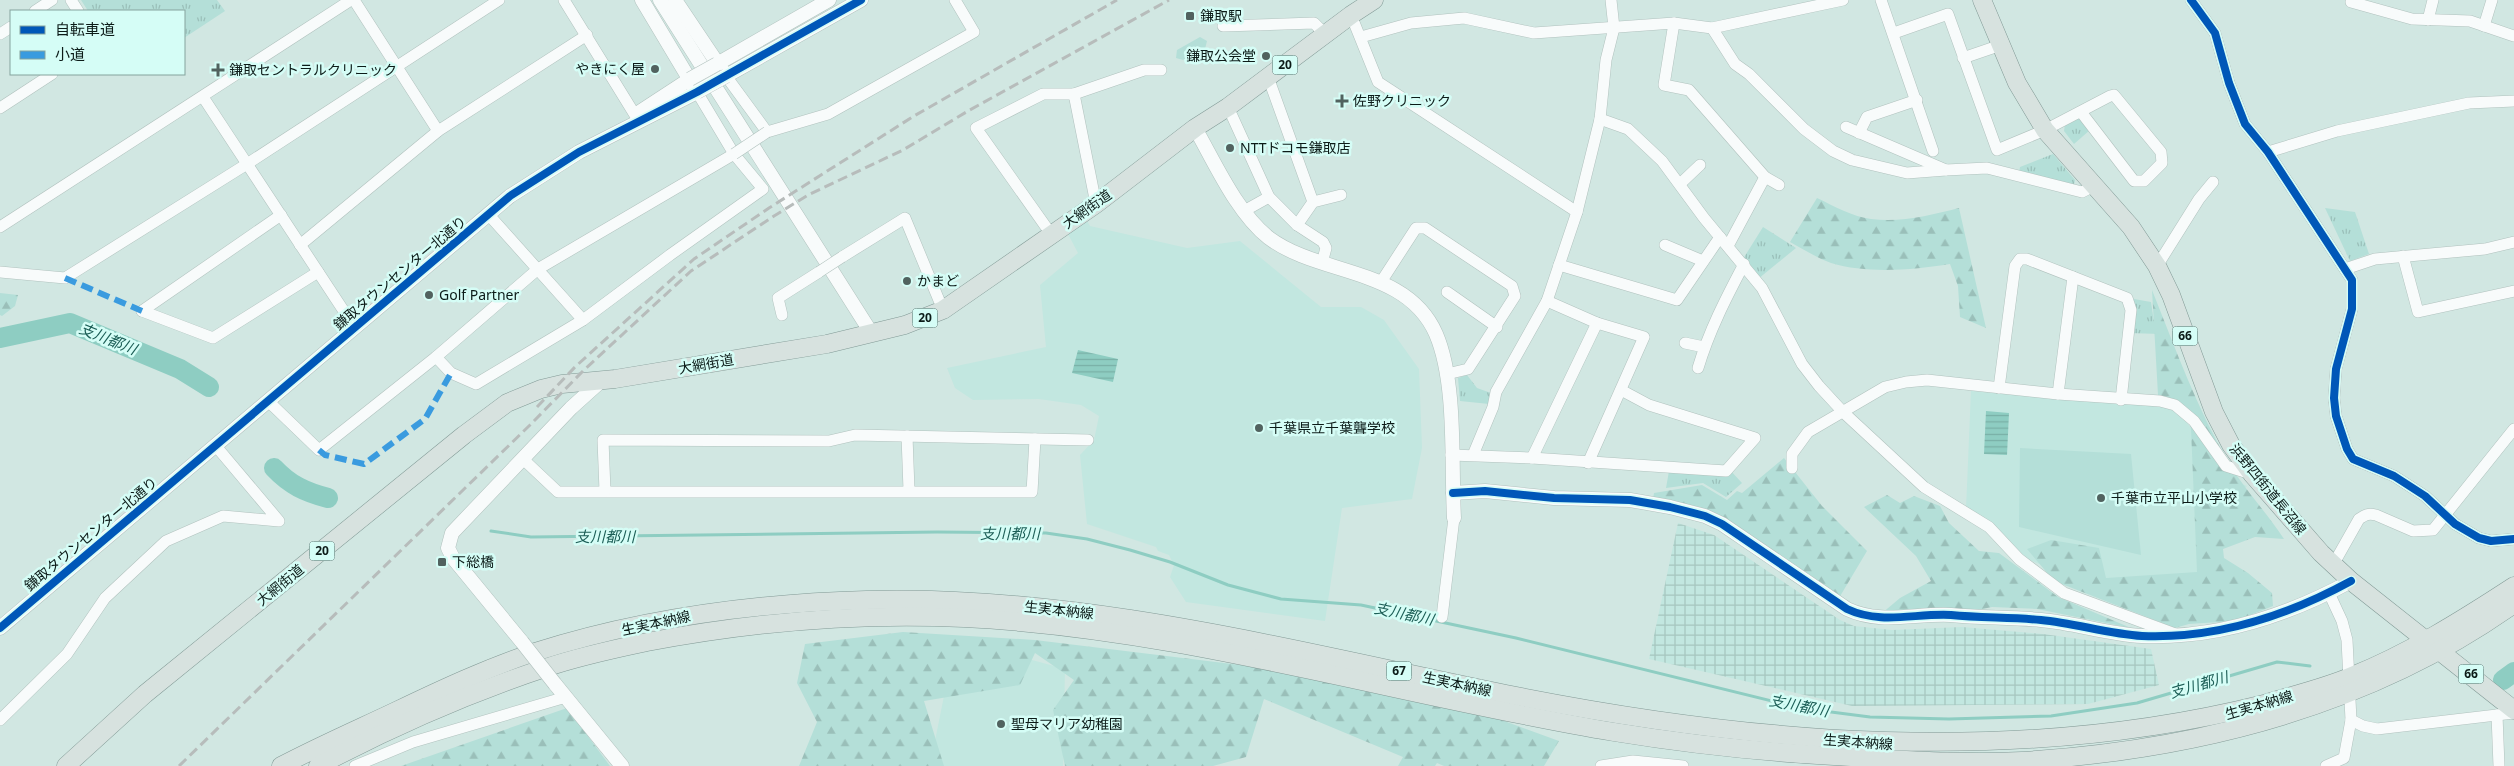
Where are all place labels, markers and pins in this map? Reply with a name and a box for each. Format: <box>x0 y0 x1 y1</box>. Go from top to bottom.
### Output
place label: 鎌取駅 <box>1200 6 1242 25</box>
marker: 鎌取駅 <box>1184 10 1196 22</box>
place label: 鎌取公会堂 <box>1186 46 1256 65</box>
marker: 鎌取公会堂 <box>1260 50 1272 62</box>
place label: やきにく屋 <box>575 59 645 78</box>
place label: 鎌取セントラルクリニック <box>229 60 397 79</box>
marker: 鎌取セントラルクリニック <box>211 63 225 77</box>
marker: やきにく屋 <box>649 63 661 75</box>
place label: 佐野クリニック <box>1353 91 1451 110</box>
marker: 佐野クリニック <box>1335 94 1349 108</box>
place label: NTTドコモ鎌取店 <box>1240 138 1351 157</box>
marker: NTTドコモ鎌取店 <box>1224 142 1236 154</box>
place label: かまど <box>917 271 959 290</box>
marker: かまど <box>901 275 913 287</box>
place label: Golf Partner <box>439 285 519 304</box>
marker: Golf Partner <box>423 289 435 301</box>
place label: 千葉県立千葉聾学校 <box>1269 418 1395 437</box>
marker: 千葉県立千葉聾学校 <box>1253 422 1265 434</box>
place label: 千葉市立平山小学校 <box>2111 488 2237 507</box>
marker: 千葉市立平山小学校 <box>2095 492 2107 504</box>
place label: 下総橋 <box>452 552 494 571</box>
marker: 下総橋 <box>436 556 448 568</box>
place label: 聖母マリア幼稚園 <box>1011 714 1123 733</box>
marker: 聖母マリア幼稚園 <box>995 718 1007 730</box>

